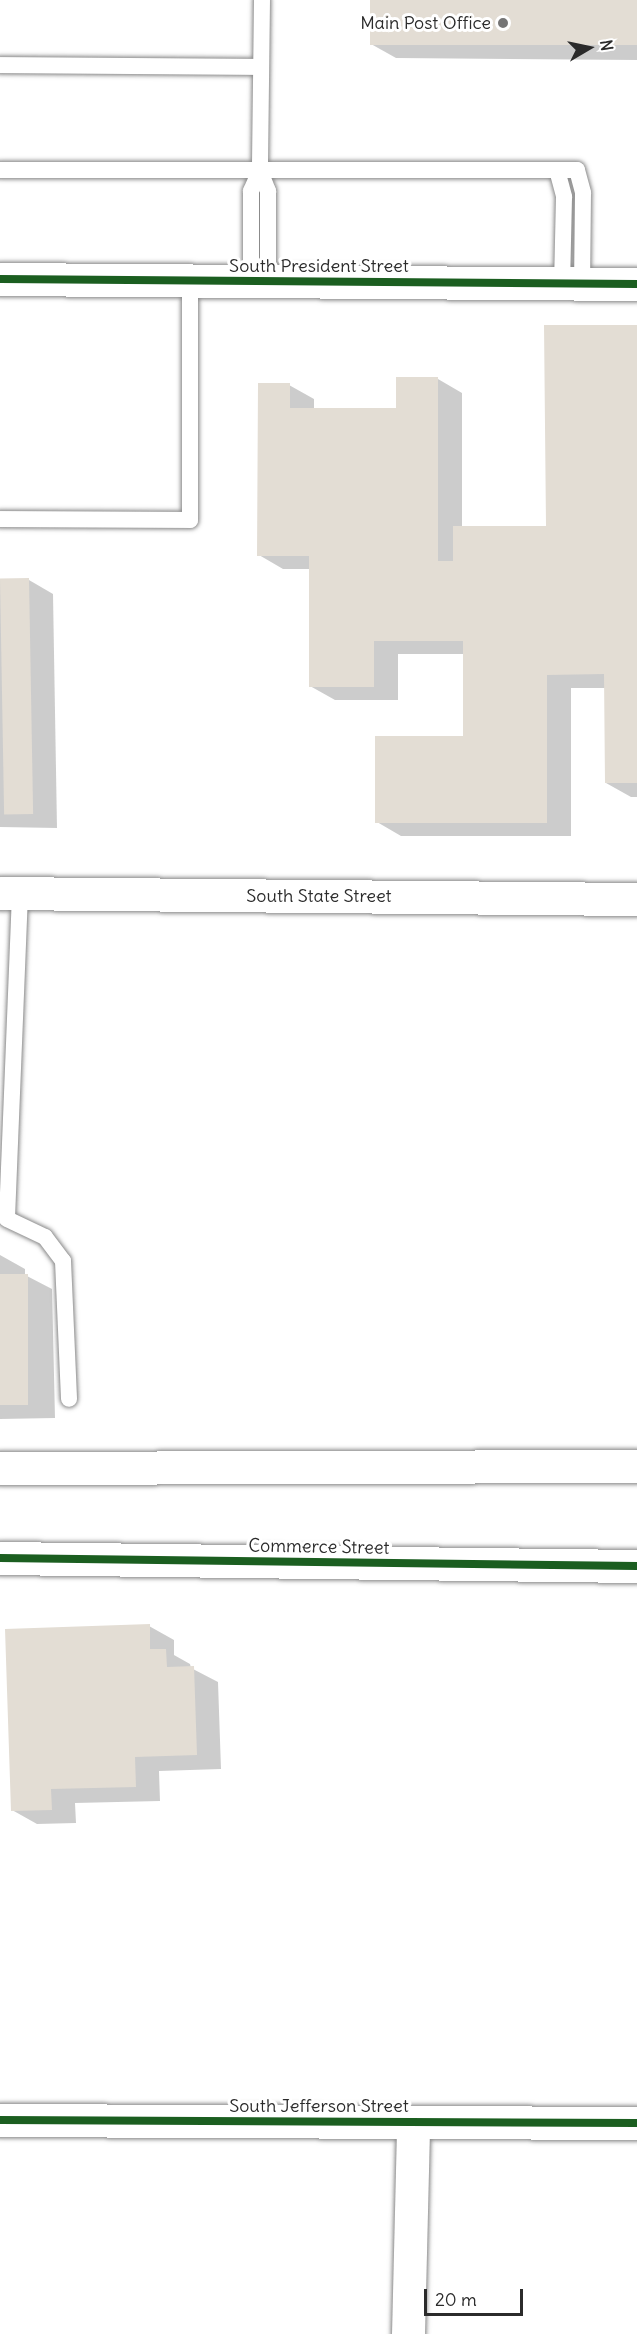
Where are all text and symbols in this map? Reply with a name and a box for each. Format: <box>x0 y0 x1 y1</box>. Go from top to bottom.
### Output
place label: Main Post Office <box>360 12 491 34</box>
marker: Main Post Office <box>496 16 510 30</box>
north arrow <box>559 18 619 78</box>
text: N <box>596 38 618 52</box>
street label: South President Street <box>229 255 409 277</box>
street label: South State Street <box>246 885 392 907</box>
street label: Commerce Street <box>248 1535 390 1559</box>
street label: South Jefferson Street <box>229 2095 409 2117</box>
scale bar <box>427 2277 526 2315</box>
text: 20 m <box>435 2288 477 2311</box>

